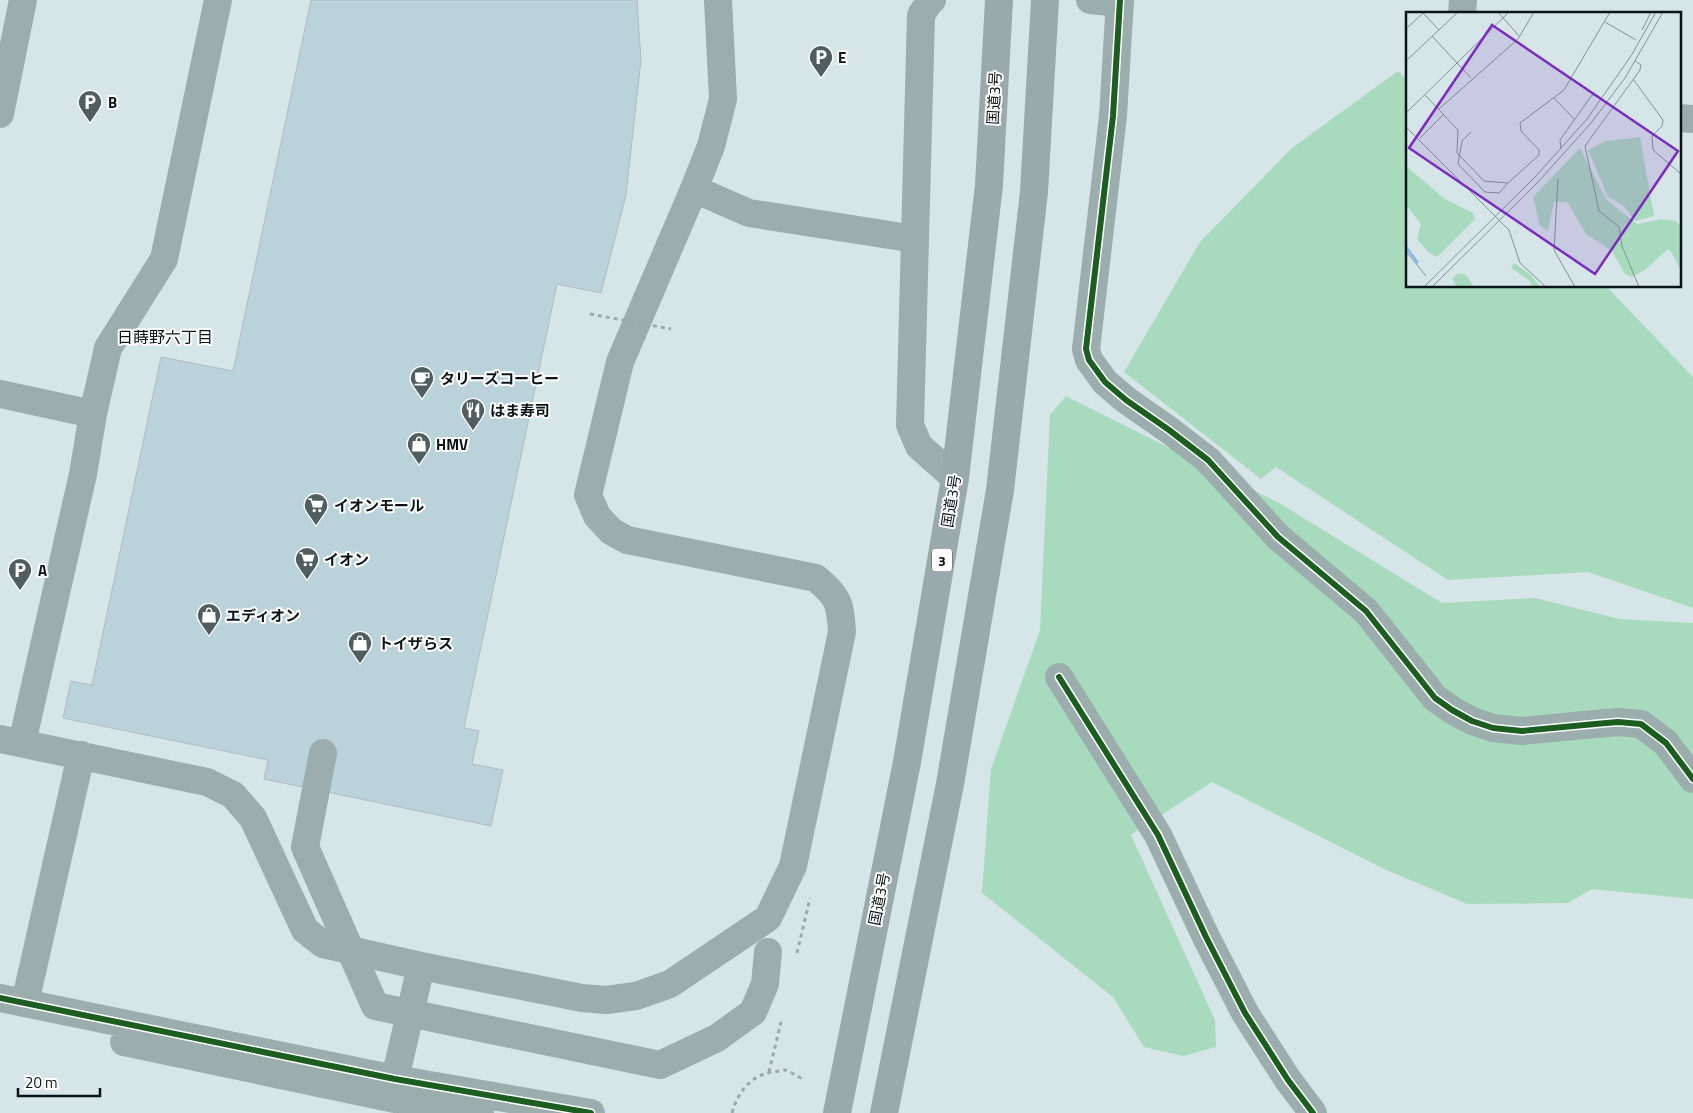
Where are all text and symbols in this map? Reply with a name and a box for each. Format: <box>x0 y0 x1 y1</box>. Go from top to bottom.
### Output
inset map <box>1406 12 1680 288</box>
parking icon: E <box>808 44 834 78</box>
place label: E <box>838 46 846 69</box>
street label: 国道3号 <box>981 71 1007 125</box>
parking icon: B <box>77 89 103 123</box>
place label: B <box>108 91 117 114</box>
district label: 日蒔野六丁目 <box>117 325 213 349</box>
cafe icon: タリーズコーヒー <box>409 365 435 399</box>
place label: タリーズコーヒー <box>440 367 559 390</box>
restaurant icon: はま寿司 <box>460 397 486 431</box>
place label: はま寿司 <box>490 399 550 422</box>
shop icon: HMV <box>406 431 432 465</box>
place label: HMV <box>436 433 468 456</box>
street label: 国道3号 <box>935 473 967 529</box>
supermarket icon: イオンモール <box>303 492 329 526</box>
place label: イオンモール <box>334 494 424 517</box>
supermarket icon: イオン <box>294 546 320 580</box>
place label: イオン <box>324 548 369 571</box>
road number: 3 <box>932 548 952 572</box>
parking icon: A <box>7 557 33 591</box>
place label: A <box>38 559 47 582</box>
shop icon: エディオン <box>196 602 222 636</box>
place label: エディオン <box>226 604 300 627</box>
shop icon: トイザらス <box>347 630 373 664</box>
place label: トイザらス <box>378 632 453 655</box>
street label: 国道3号 <box>863 871 895 927</box>
scale bar <box>18 1066 100 1098</box>
text: 20 m <box>25 1071 58 1094</box>

